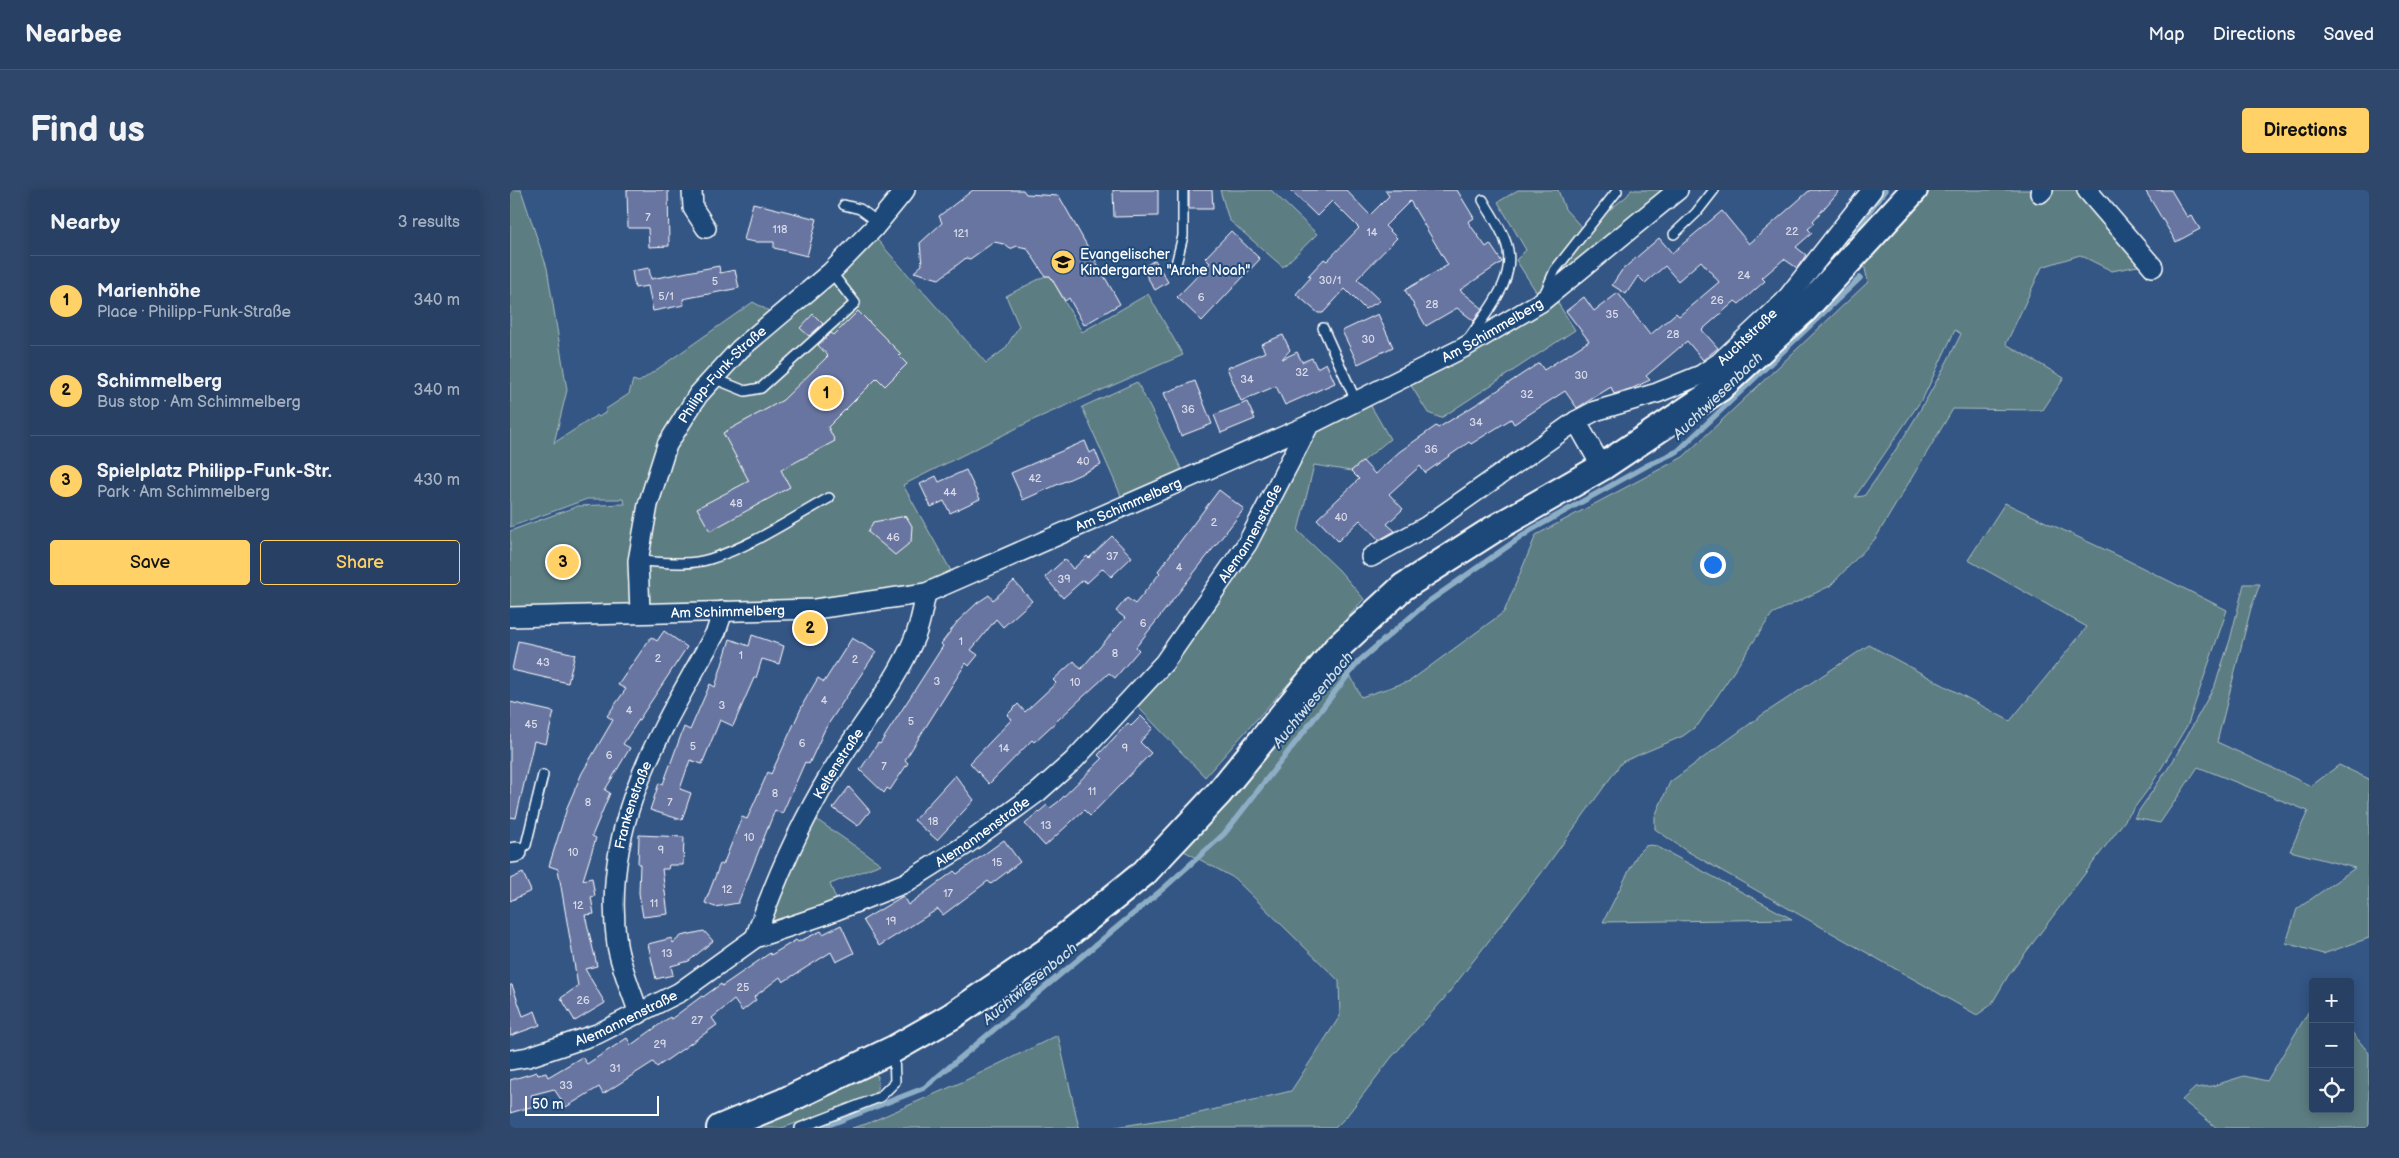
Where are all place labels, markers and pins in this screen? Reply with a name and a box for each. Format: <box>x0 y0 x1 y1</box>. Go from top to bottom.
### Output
place label: Evangelischer Kindergarten "Arche Noah" <box>1080 246 1250 279</box>
school or university icon: Evangelischer Kindergarten "Arche Noah" <box>1050 249 1076 275</box>
pin: 1 <box>810 374 842 412</box>
pin: 3 <box>547 543 579 581</box>
pin: 2 <box>794 609 826 647</box>

